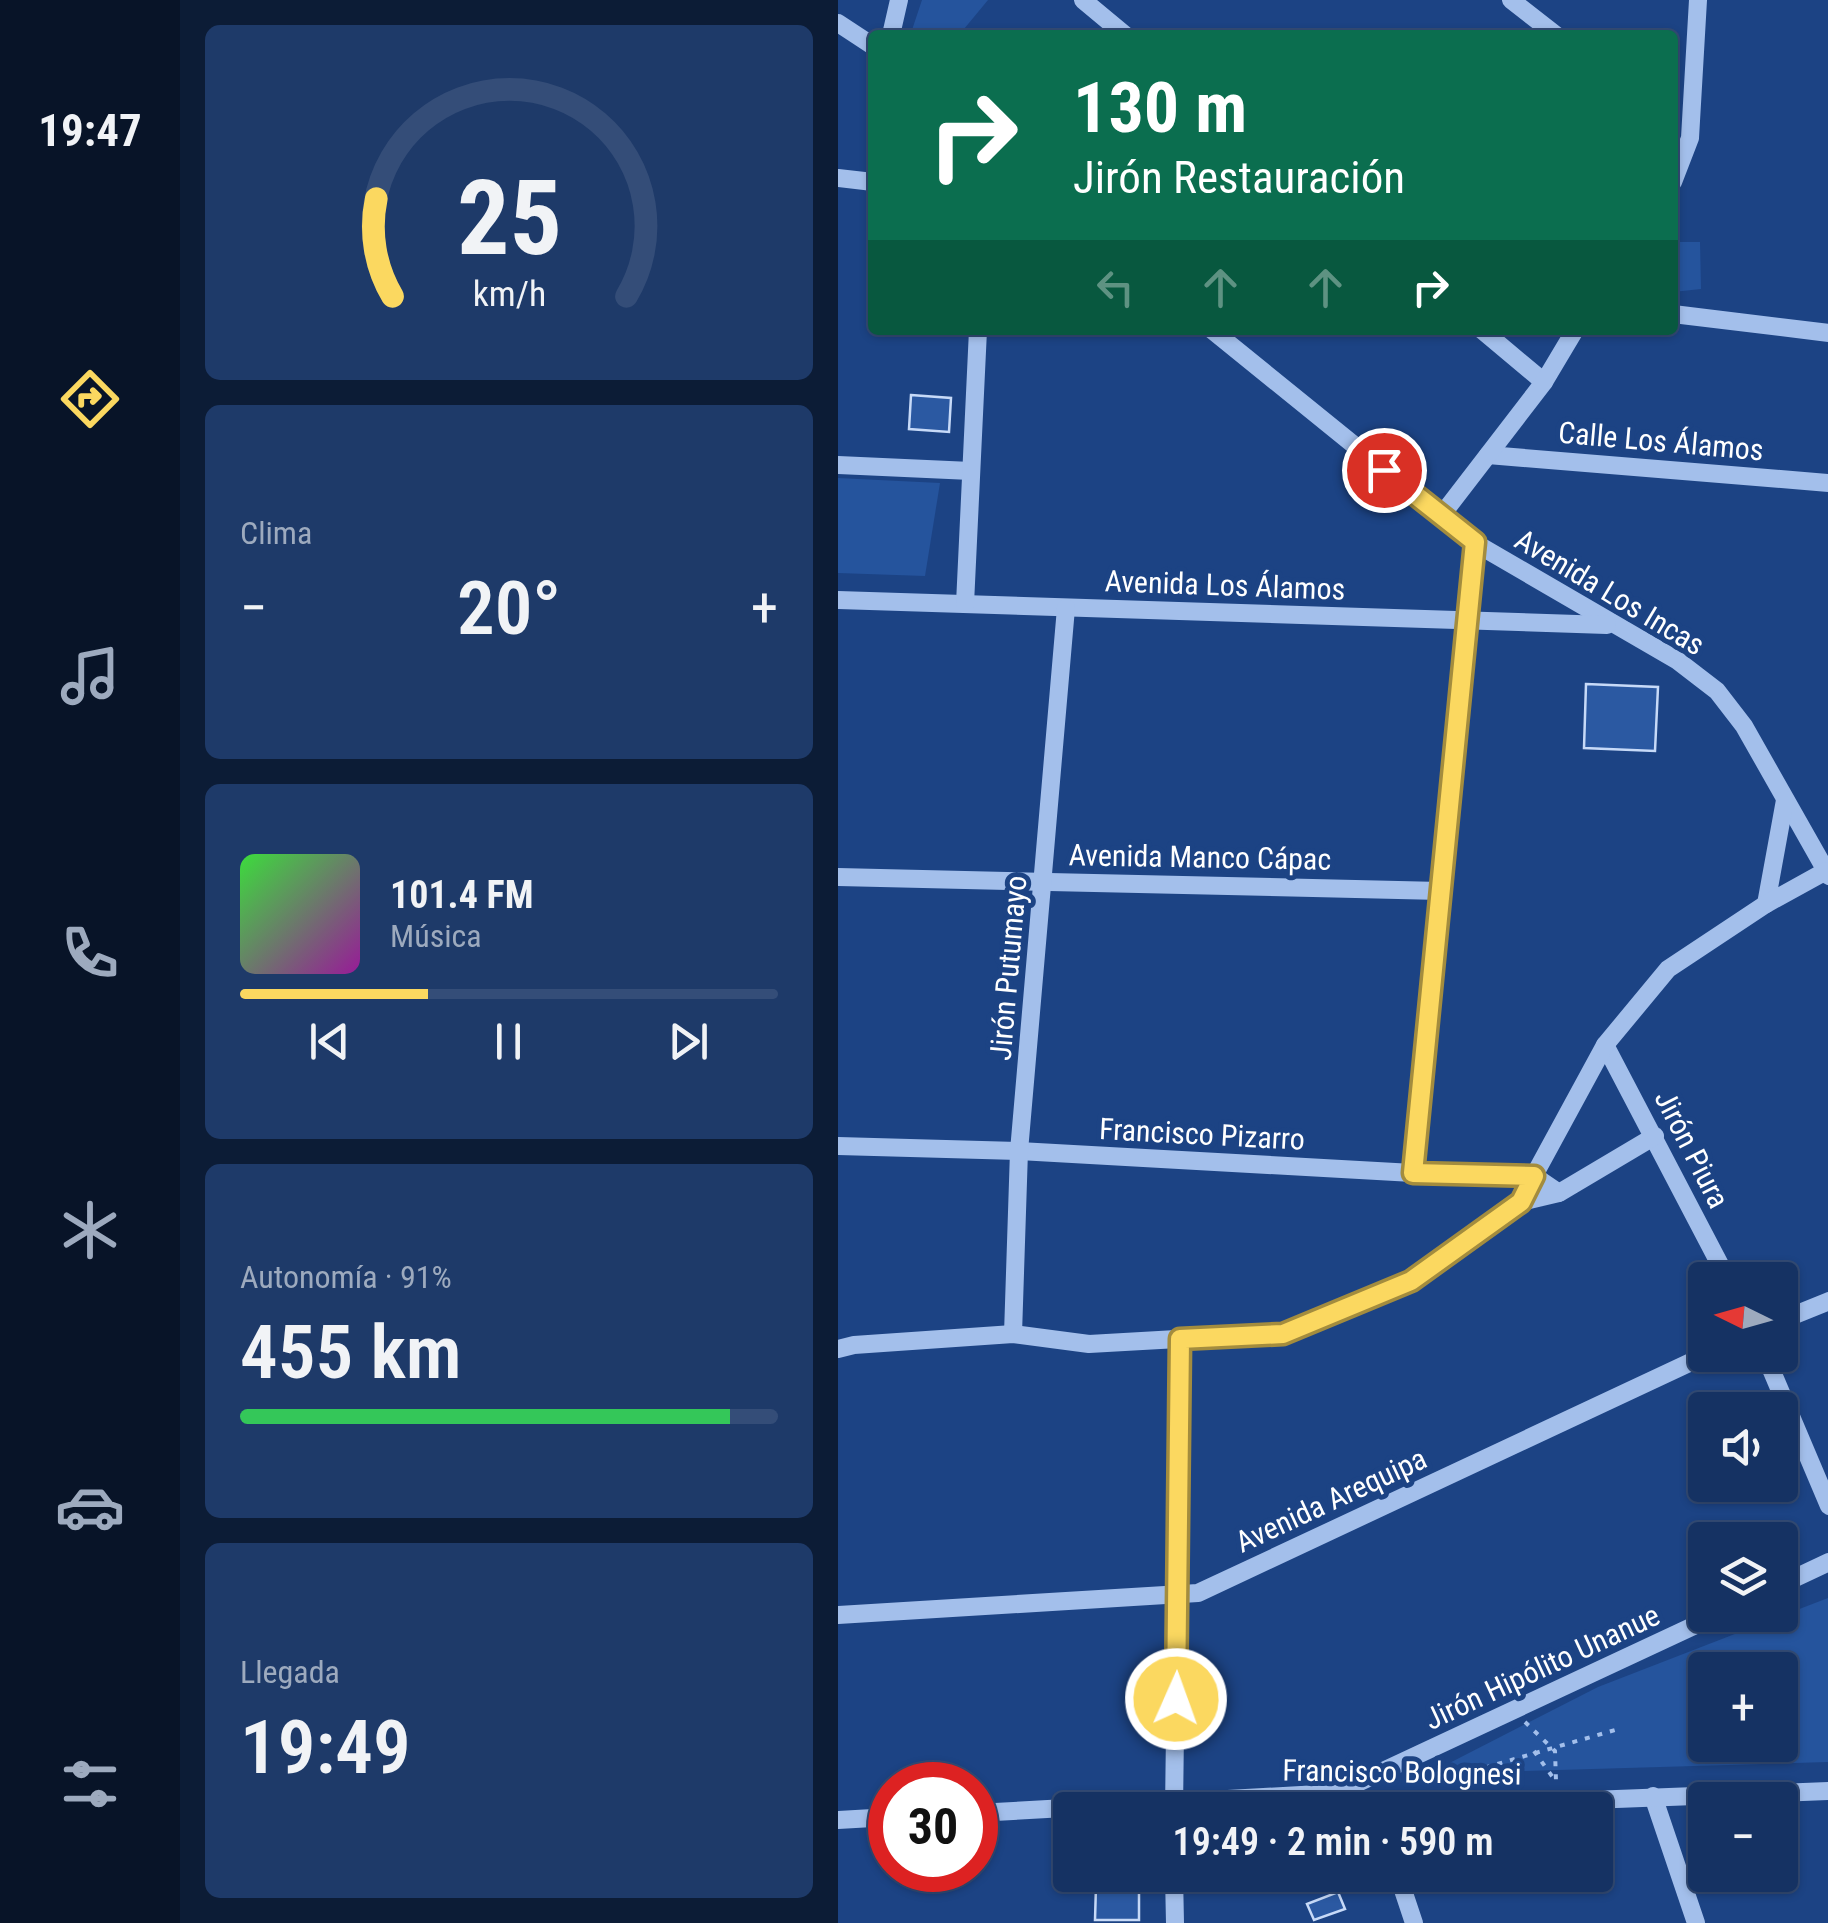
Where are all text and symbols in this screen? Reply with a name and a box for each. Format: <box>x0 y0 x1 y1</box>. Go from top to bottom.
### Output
text: 130 m <box>1073 67 1247 149</box>
icon: right <box>908 70 1038 200</box>
text: 19:47 <box>38 104 142 157</box>
text: Jirón Restauración <box>1073 151 1405 204</box>
text: 25 <box>456 158 562 279</box>
icon: left <box>1088 260 1143 315</box>
icon: ahead <box>1193 260 1248 315</box>
icon: ahead <box>1298 260 1353 315</box>
icon: right <box>1403 260 1458 315</box>
text: km/h <box>472 273 546 315</box>
icon: directions <box>55 364 125 434</box>
street label: Calle Los Álamos <box>1557 415 1765 467</box>
pin <box>1342 428 1427 513</box>
icon: arrive <box>1357 443 1412 498</box>
text: Clima <box>240 514 312 552</box>
street label: Avenida Los Incas <box>1509 522 1711 662</box>
street label: Avenida Los Álamos <box>1104 563 1346 607</box>
text: 20° <box>457 564 561 652</box>
text: − <box>240 576 268 640</box>
text: + <box>751 576 778 640</box>
icon: music <box>55 641 125 711</box>
street label: Avenida Manco Cápac <box>1068 837 1332 877</box>
text: 101.4 FM <box>390 873 534 917</box>
street label: Jirón Putumayo <box>982 874 1034 1062</box>
text: Música <box>390 917 482 955</box>
icon: phone <box>55 918 125 988</box>
icon: previous <box>302 1014 357 1069</box>
icon: pause <box>481 1014 536 1069</box>
icon: next <box>661 1014 716 1069</box>
street label: Jirón Piura <box>1647 1084 1737 1214</box>
street label: Francisco Pizarro <box>1098 1111 1306 1157</box>
icon: climate <box>55 1195 125 1265</box>
text: Autonomía · 91% <box>240 1258 452 1296</box>
north arrow <box>1688 1262 1798 1372</box>
map controls <box>1688 1262 1798 1892</box>
text: 455 km <box>240 1308 462 1396</box>
button: sound <box>1688 1392 1798 1502</box>
street label: Avenida Arequipa <box>1230 1440 1432 1560</box>
icon: car <box>55 1472 125 1542</box>
button: layers <box>1688 1522 1798 1632</box>
street label: Jirón Hipólito Unanue <box>1419 1597 1665 1737</box>
position arrow <box>1124 1647 1228 1751</box>
button: + <box>1688 1652 1798 1762</box>
text: Llegada <box>240 1653 340 1691</box>
text: 19:49 <box>240 1703 411 1791</box>
icon: filters <box>55 1749 125 1819</box>
street label: Francisco Bolognesi <box>1282 1752 1522 1792</box>
speed limit sign: 30 <box>868 1762 998 1892</box>
button: − <box>1688 1782 1798 1892</box>
text: 19:49 · 2 min · 590 m <box>1173 1820 1493 1864</box>

